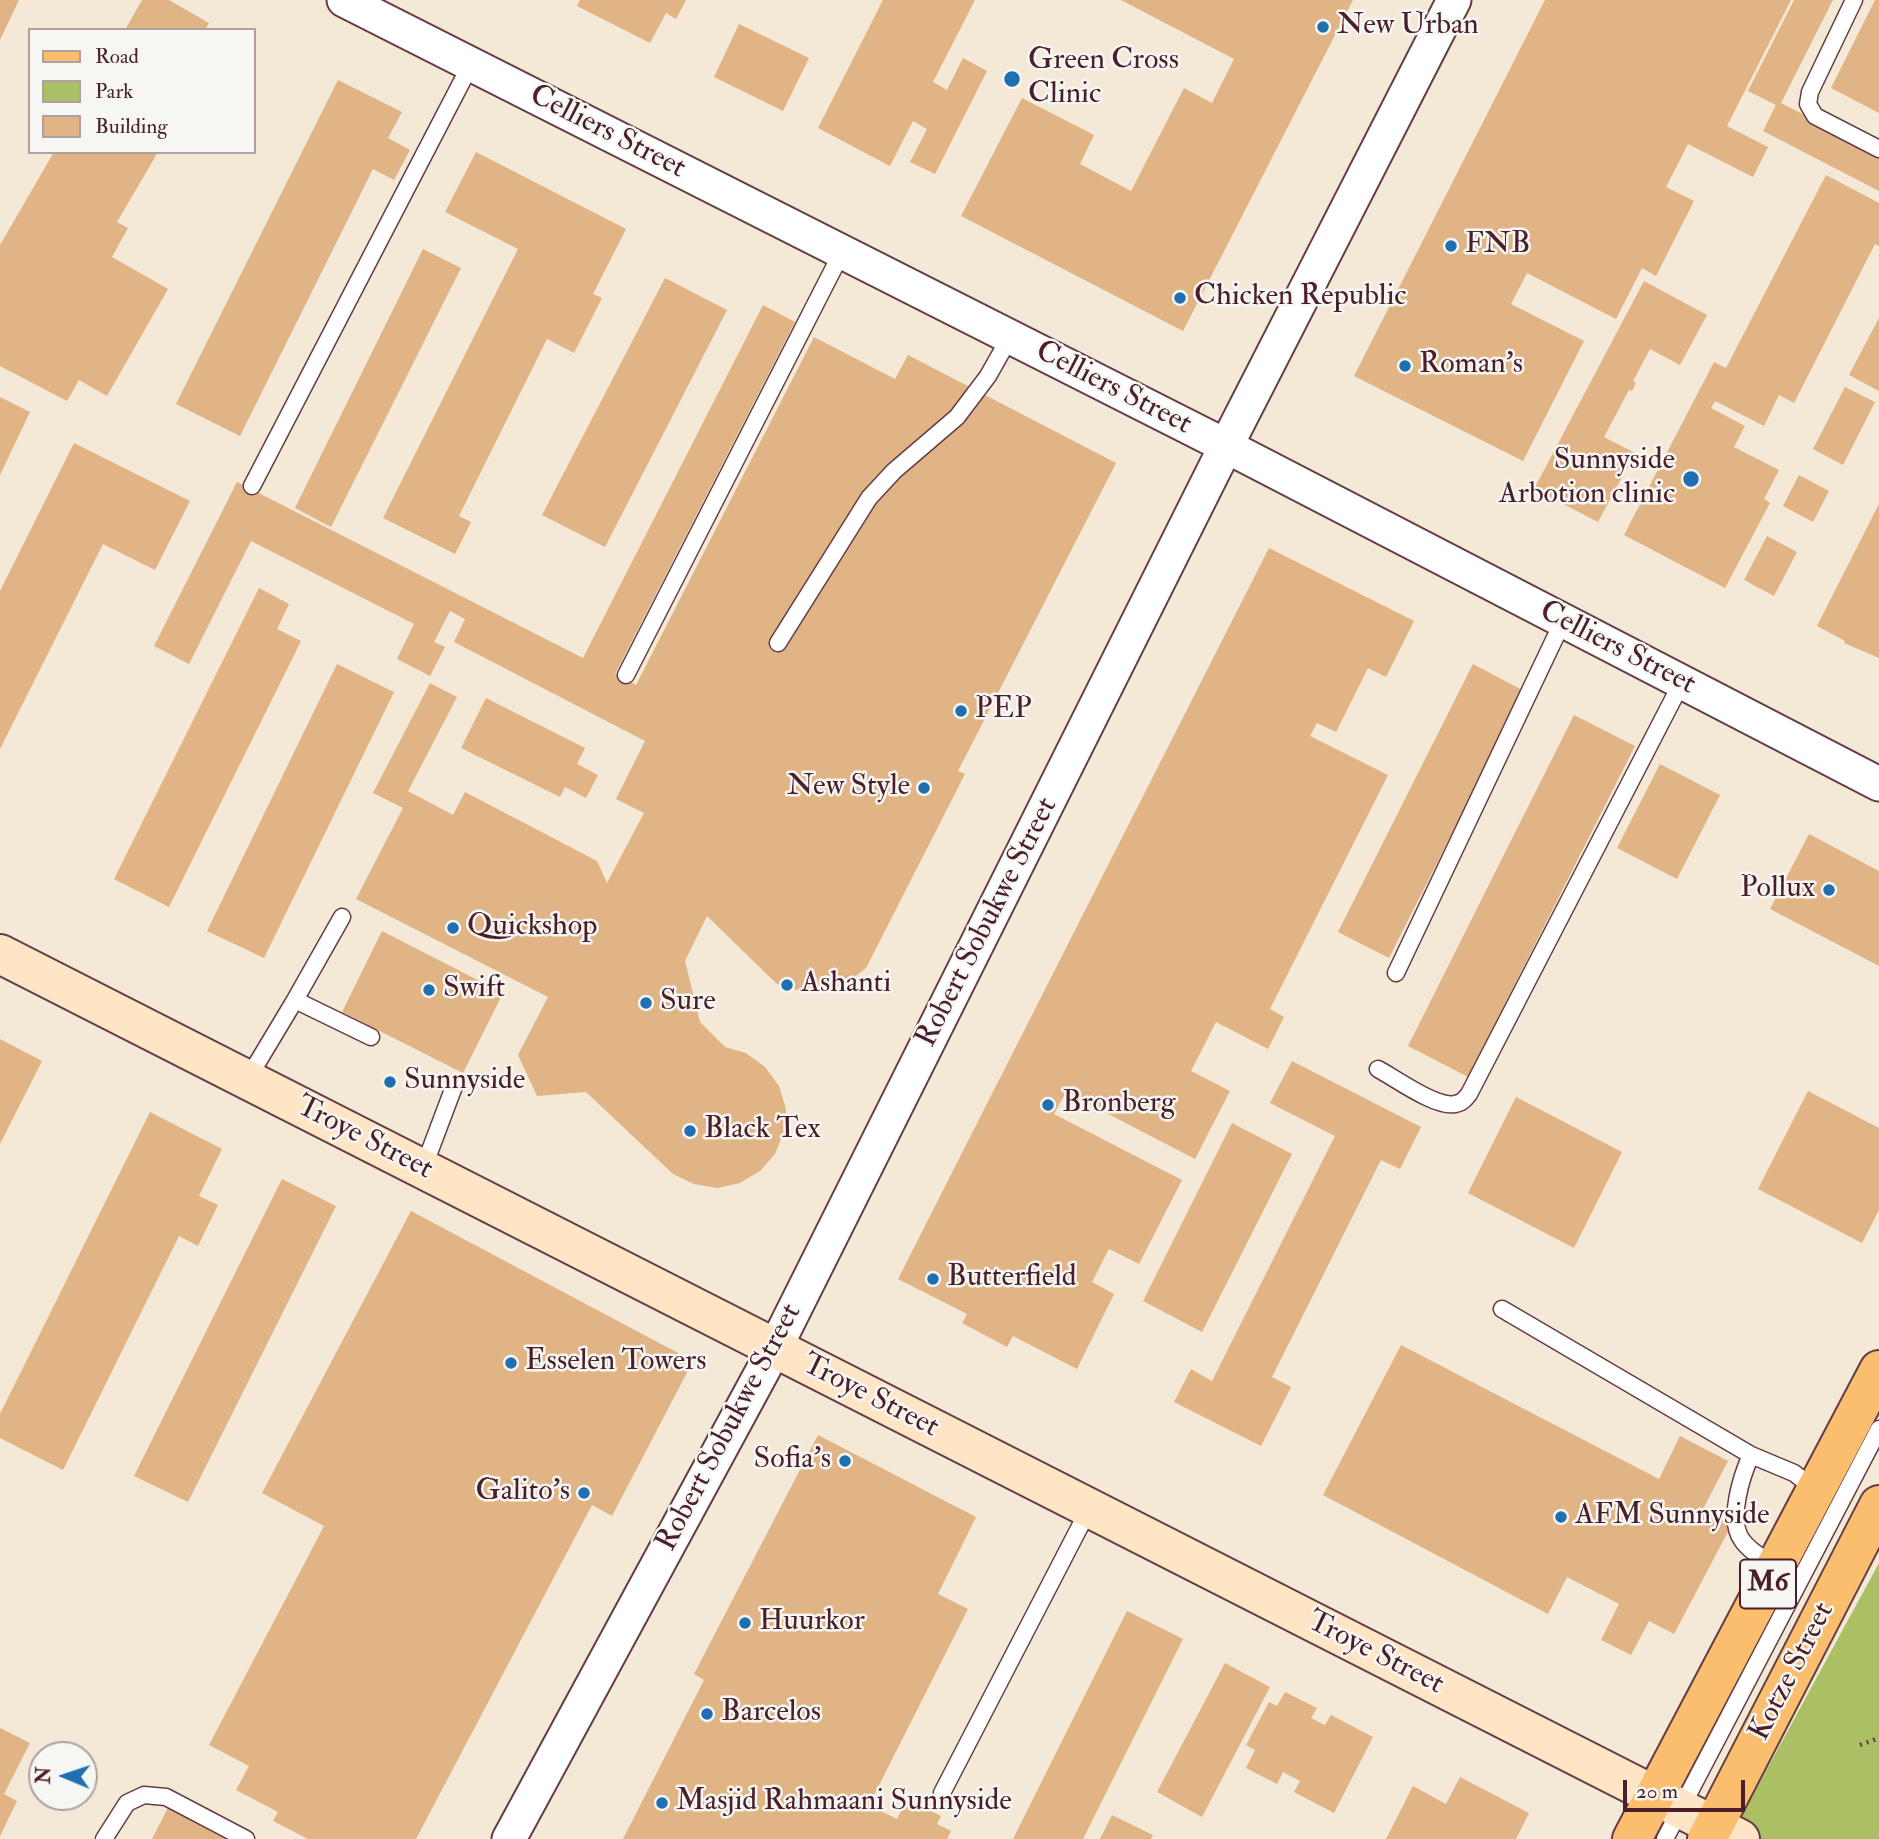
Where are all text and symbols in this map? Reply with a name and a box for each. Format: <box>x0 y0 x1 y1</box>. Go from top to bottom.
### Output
place label: New Urban <box>1337 9 1479 45</box>
marker: New Urban <box>1315 19 1331 35</box>
legend <box>28 28 256 154</box>
text: Road <box>95 43 139 70</box>
place label: Green Cross Clinic <box>1028 44 1179 114</box>
marker: Green Cross Clinic <box>1002 69 1022 89</box>
text: Park <box>95 78 133 105</box>
street label: Celliers Street <box>523 78 691 188</box>
text: Building <box>95 113 168 140</box>
place label: FNB <box>1465 228 1530 264</box>
marker: FNB <box>1443 238 1459 254</box>
place label: Chicken Republic <box>1194 280 1406 316</box>
marker: Chicken Republic <box>1172 290 1188 306</box>
street label: Celliers Street <box>1029 334 1197 444</box>
place label: Roman's <box>1419 348 1523 384</box>
marker: Roman's <box>1397 358 1413 374</box>
place label: Sunnyside Arbotion clinic <box>1499 444 1675 514</box>
marker: Sunnyside Arbotion clinic <box>1681 469 1701 489</box>
street label: Celliers Street <box>1533 594 1701 704</box>
place label: PEP <box>975 693 1032 729</box>
marker: PEP <box>953 703 969 719</box>
place label: New Style <box>787 770 910 806</box>
marker: New Style <box>916 780 932 796</box>
street label: Robert Sobukwe Street <box>910 792 1066 1054</box>
place label: Pollux <box>1740 872 1815 908</box>
marker: Pollux <box>1821 882 1837 898</box>
place label: Quickshop <box>467 910 597 946</box>
marker: Quickshop <box>445 920 461 936</box>
place label: Ashanti <box>801 967 891 1003</box>
place label: Swift <box>443 972 505 1008</box>
marker: Ashanti <box>779 977 795 993</box>
marker: Swift <box>421 982 437 998</box>
place label: Sure <box>660 985 716 1021</box>
marker: Sure <box>638 995 654 1011</box>
place label: Sunnyside <box>404 1064 525 1100</box>
marker: Sunnyside <box>382 1074 398 1090</box>
place label: Bronberg <box>1062 1087 1175 1123</box>
street label: Troye Street <box>290 1089 438 1189</box>
marker: Bronberg <box>1040 1097 1056 1113</box>
place label: Black Tex <box>704 1113 821 1149</box>
marker: Black Tex <box>682 1123 698 1139</box>
place label: Butterfield <box>947 1261 1077 1297</box>
marker: Butterfield <box>925 1271 941 1287</box>
street label: Robert Sobukwe Street <box>650 1298 810 1558</box>
place label: Esselen Towers <box>525 1345 707 1381</box>
street label: Troye Street <box>796 1347 944 1447</box>
marker: Esselen Towers <box>503 1355 519 1371</box>
place label: Sofia's <box>754 1443 831 1479</box>
marker: Sofia's <box>837 1453 853 1469</box>
place label: Galito's <box>475 1475 570 1511</box>
marker: Galito's <box>576 1485 592 1501</box>
place label: AFM Sunnyside <box>1575 1499 1770 1535</box>
marker: AFM Sunnyside <box>1553 1509 1569 1525</box>
road number: M6 <box>1740 1560 1796 1608</box>
street label: Kotze Street <box>1743 1597 1843 1747</box>
street label: Troye Street <box>1301 1604 1449 1704</box>
place label: Huurkor <box>759 1605 865 1641</box>
marker: Huurkor <box>737 1615 753 1631</box>
place label: Barcelos <box>721 1696 821 1732</box>
marker: Barcelos <box>699 1706 715 1722</box>
north arrow <box>28 1741 98 1811</box>
text: N <box>32 1766 56 1784</box>
scale bar <box>1627 1766 1750 1810</box>
text: 20 m <box>1636 1778 1678 1805</box>
place label: Masjid Rahmaani Sunnyside <box>676 1785 1012 1821</box>
marker: Masjid Rahmaani Sunnyside <box>654 1795 670 1811</box>

